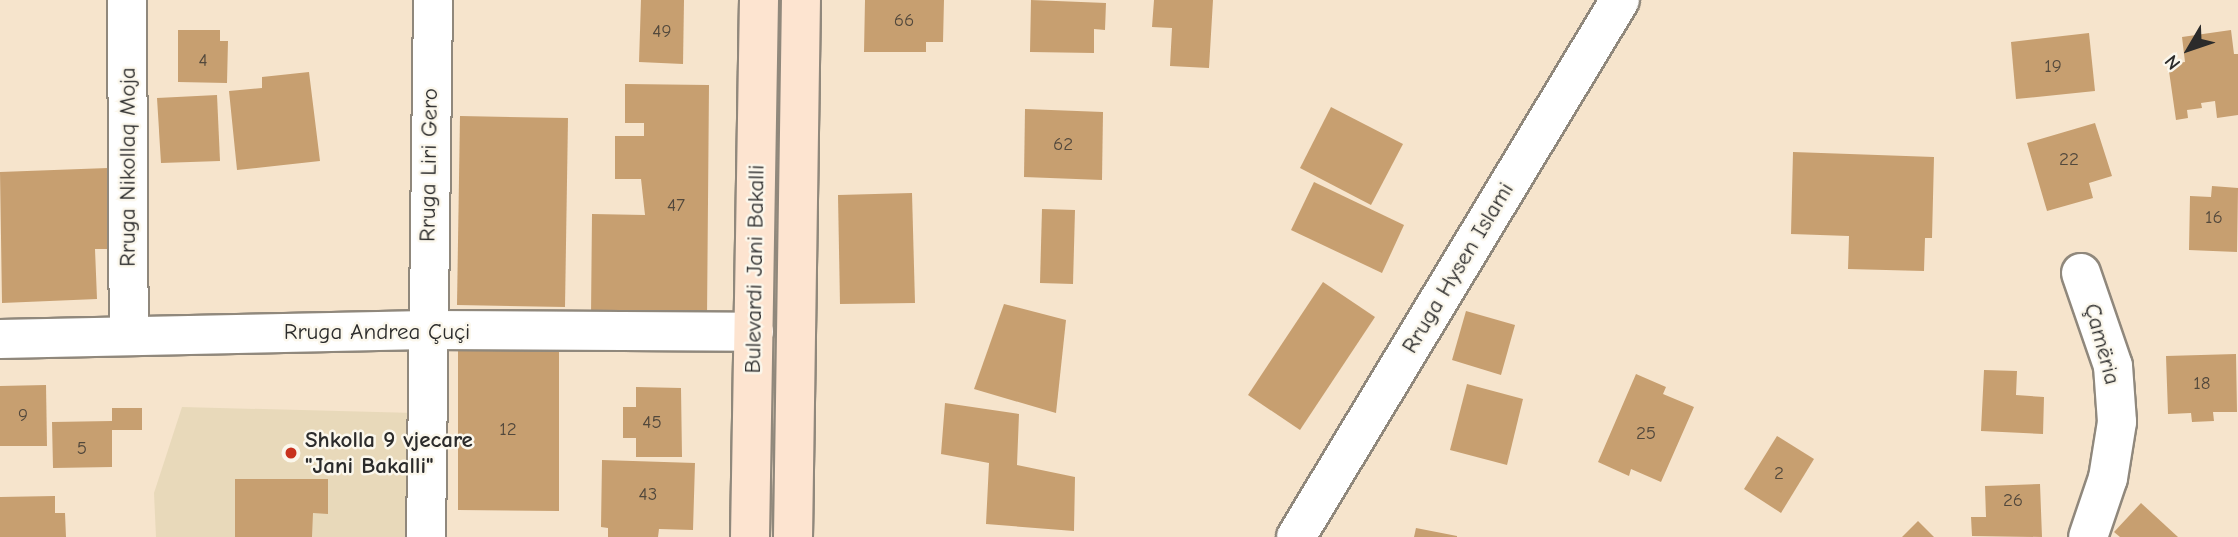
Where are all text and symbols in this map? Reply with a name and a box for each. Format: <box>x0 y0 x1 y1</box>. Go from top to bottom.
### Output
house number: 66 <box>894 10 914 32</box>
north arrow <box>2154 14 2224 84</box>
house number: 49 <box>652 21 672 43</box>
house number: 4 <box>198 50 208 72</box>
text: N <box>2160 50 2185 74</box>
house number: 19 <box>2044 56 2062 78</box>
street label: Rruga Nikollaq Moja <box>114 67 142 267</box>
street label: Rruga Liri Gero <box>414 88 444 242</box>
house number: 62 <box>1053 134 1073 156</box>
house number: 22 <box>2059 149 2079 171</box>
street label: Bulevardi Jani Bakalli <box>739 164 771 374</box>
street label: Rruga Hysen Islami <box>1396 178 1520 358</box>
house number: 47 <box>667 195 685 217</box>
house number: 16 <box>2205 207 2223 229</box>
street label: Çamëria <box>2078 300 2126 388</box>
street label: Rruga Andrea Çuçi <box>284 318 470 346</box>
house number: 18 <box>2193 373 2211 395</box>
house number: 9 <box>18 405 28 427</box>
house number: 45 <box>642 412 662 434</box>
house number: 12 <box>499 419 517 441</box>
house number: 25 <box>1636 423 1656 445</box>
place label: Shkolla 9 vjecare "Jani Bakalli" <box>305 426 473 480</box>
house number: 5 <box>77 438 87 460</box>
marker: Shkolla 9 vjecare "Jani Bakalli" <box>283 445 299 461</box>
house number: 2 <box>1774 463 1784 485</box>
house number: 43 <box>639 484 657 506</box>
house number: 26 <box>2003 490 2023 512</box>

